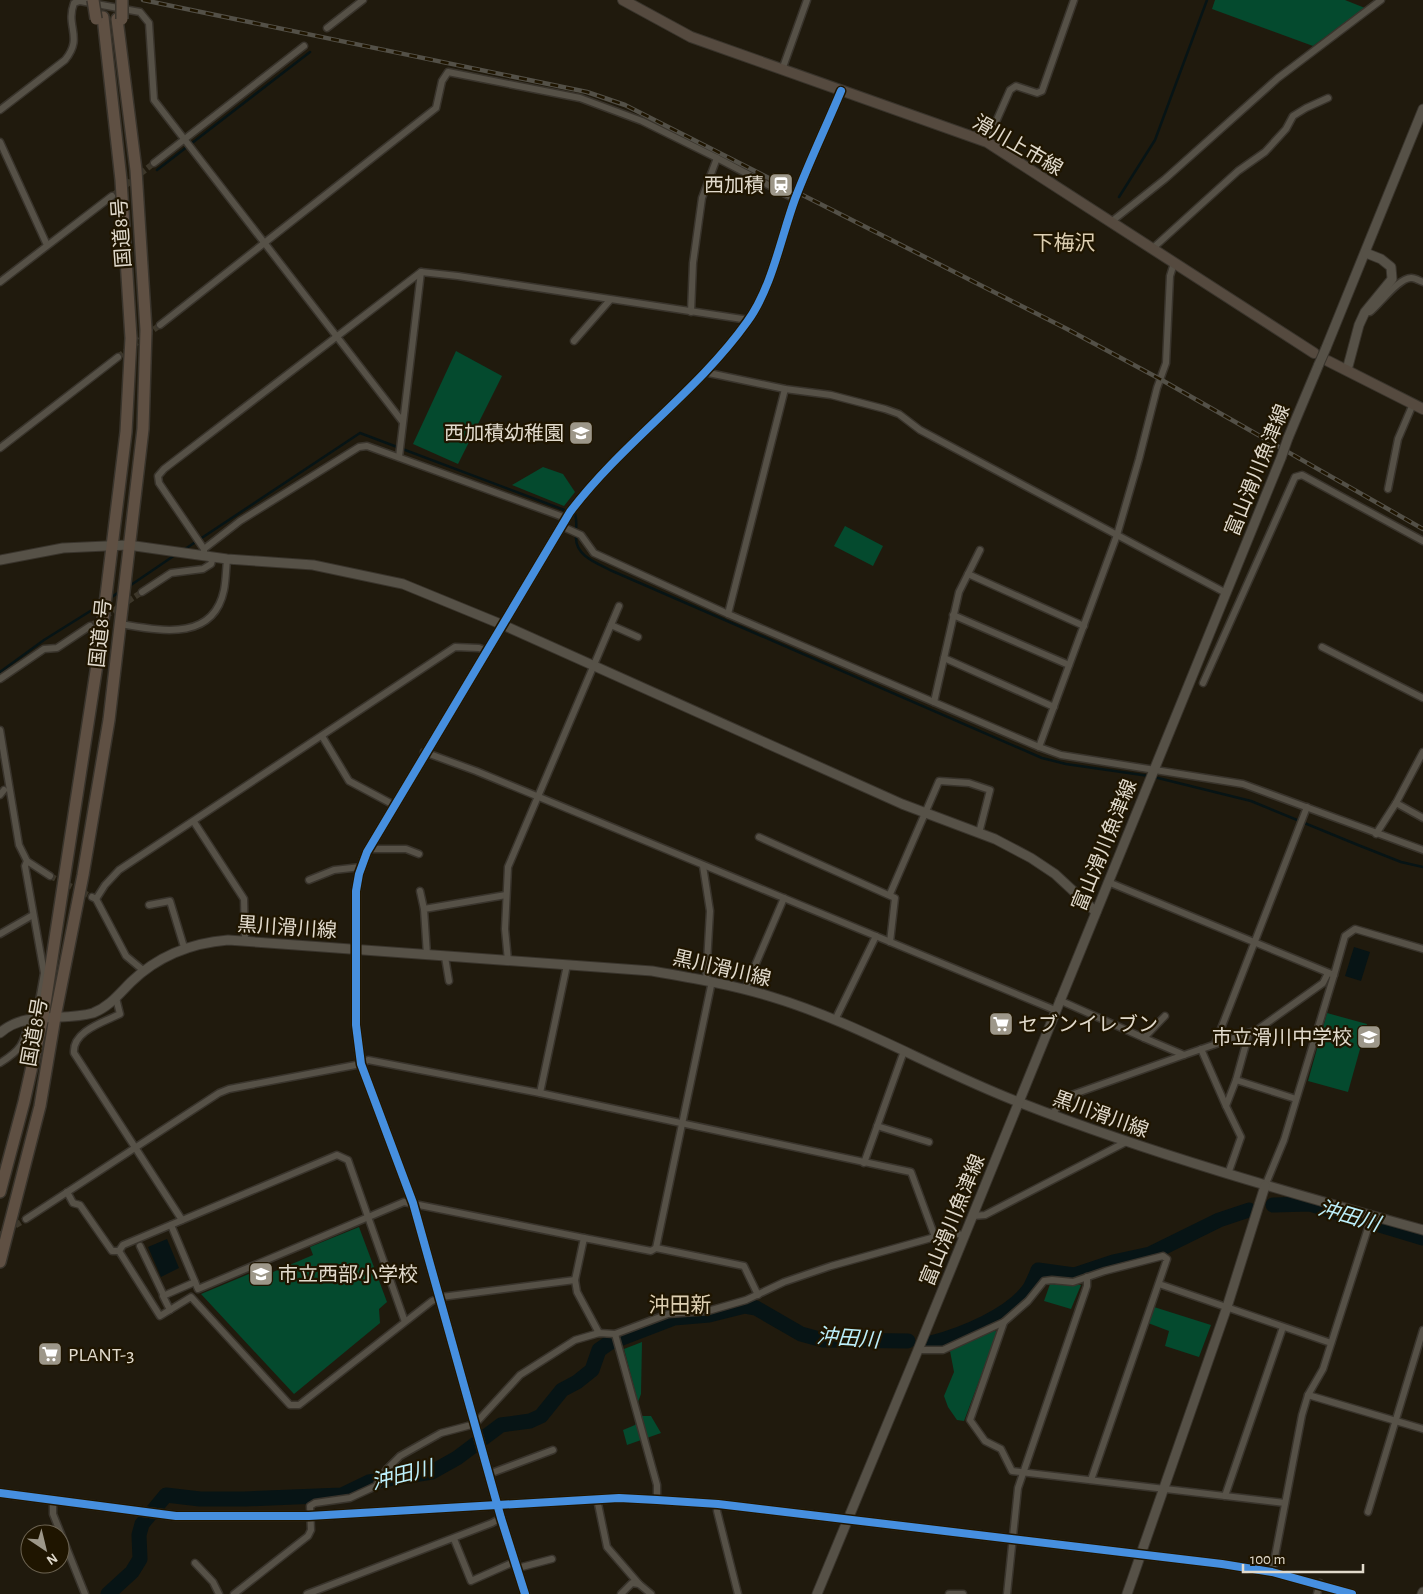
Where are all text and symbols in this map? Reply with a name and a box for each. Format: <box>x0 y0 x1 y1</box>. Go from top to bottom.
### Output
street label: 滑川上市線 <box>969 110 1067 180</box>
station icon: 西加積 <box>768 172 794 198</box>
place label: 西加積 <box>704 175 764 196</box>
street label: 国道8号 <box>109 198 134 268</box>
district label: 下梅沢 <box>1033 232 1096 254</box>
street label: 富山滑川魚津線 <box>1221 401 1293 539</box>
school or university icon: 西加積幼稚園 <box>568 420 594 446</box>
place label: 西加積幼稚園 <box>444 423 564 444</box>
street label: 国道8号 <box>86 597 115 669</box>
street label: 富山滑川魚津線 <box>1068 776 1140 914</box>
street label: 黒川滑川線 <box>236 913 338 941</box>
street label: 黒川滑川線 <box>671 946 773 990</box>
street label: 国道8号 <box>18 996 51 1068</box>
supermarket icon: セブンイレブン <box>988 1011 1014 1037</box>
place label: セブンイレブン <box>1018 1013 1158 1035</box>
school or university icon: 市立滑川中学校 <box>1356 1024 1382 1050</box>
place label: 市立滑川中学校 <box>1212 1027 1352 1048</box>
street label: 黒川滑川線 <box>1050 1087 1152 1141</box>
street label: 富山滑川魚津線 <box>916 1151 988 1289</box>
water label: 沖田川 <box>1316 1197 1384 1236</box>
school or university icon: 市立西部小学校 <box>248 1261 274 1287</box>
place label: 市立西部小学校 <box>278 1264 418 1285</box>
district label: 沖田新 <box>649 1294 712 1316</box>
water label: 沖田川 <box>816 1325 882 1351</box>
supermarket icon: PLANT-3 <box>37 1341 63 1367</box>
place label: PLANT-3 <box>68 1345 134 1365</box>
water label: 沖田川 <box>369 1456 437 1493</box>
north arrow <box>20 1524 70 1574</box>
scale bar <box>1243 1542 1363 1574</box>
text: N <box>44 1550 60 1567</box>
text: 100 m <box>1250 1552 1285 1567</box>

